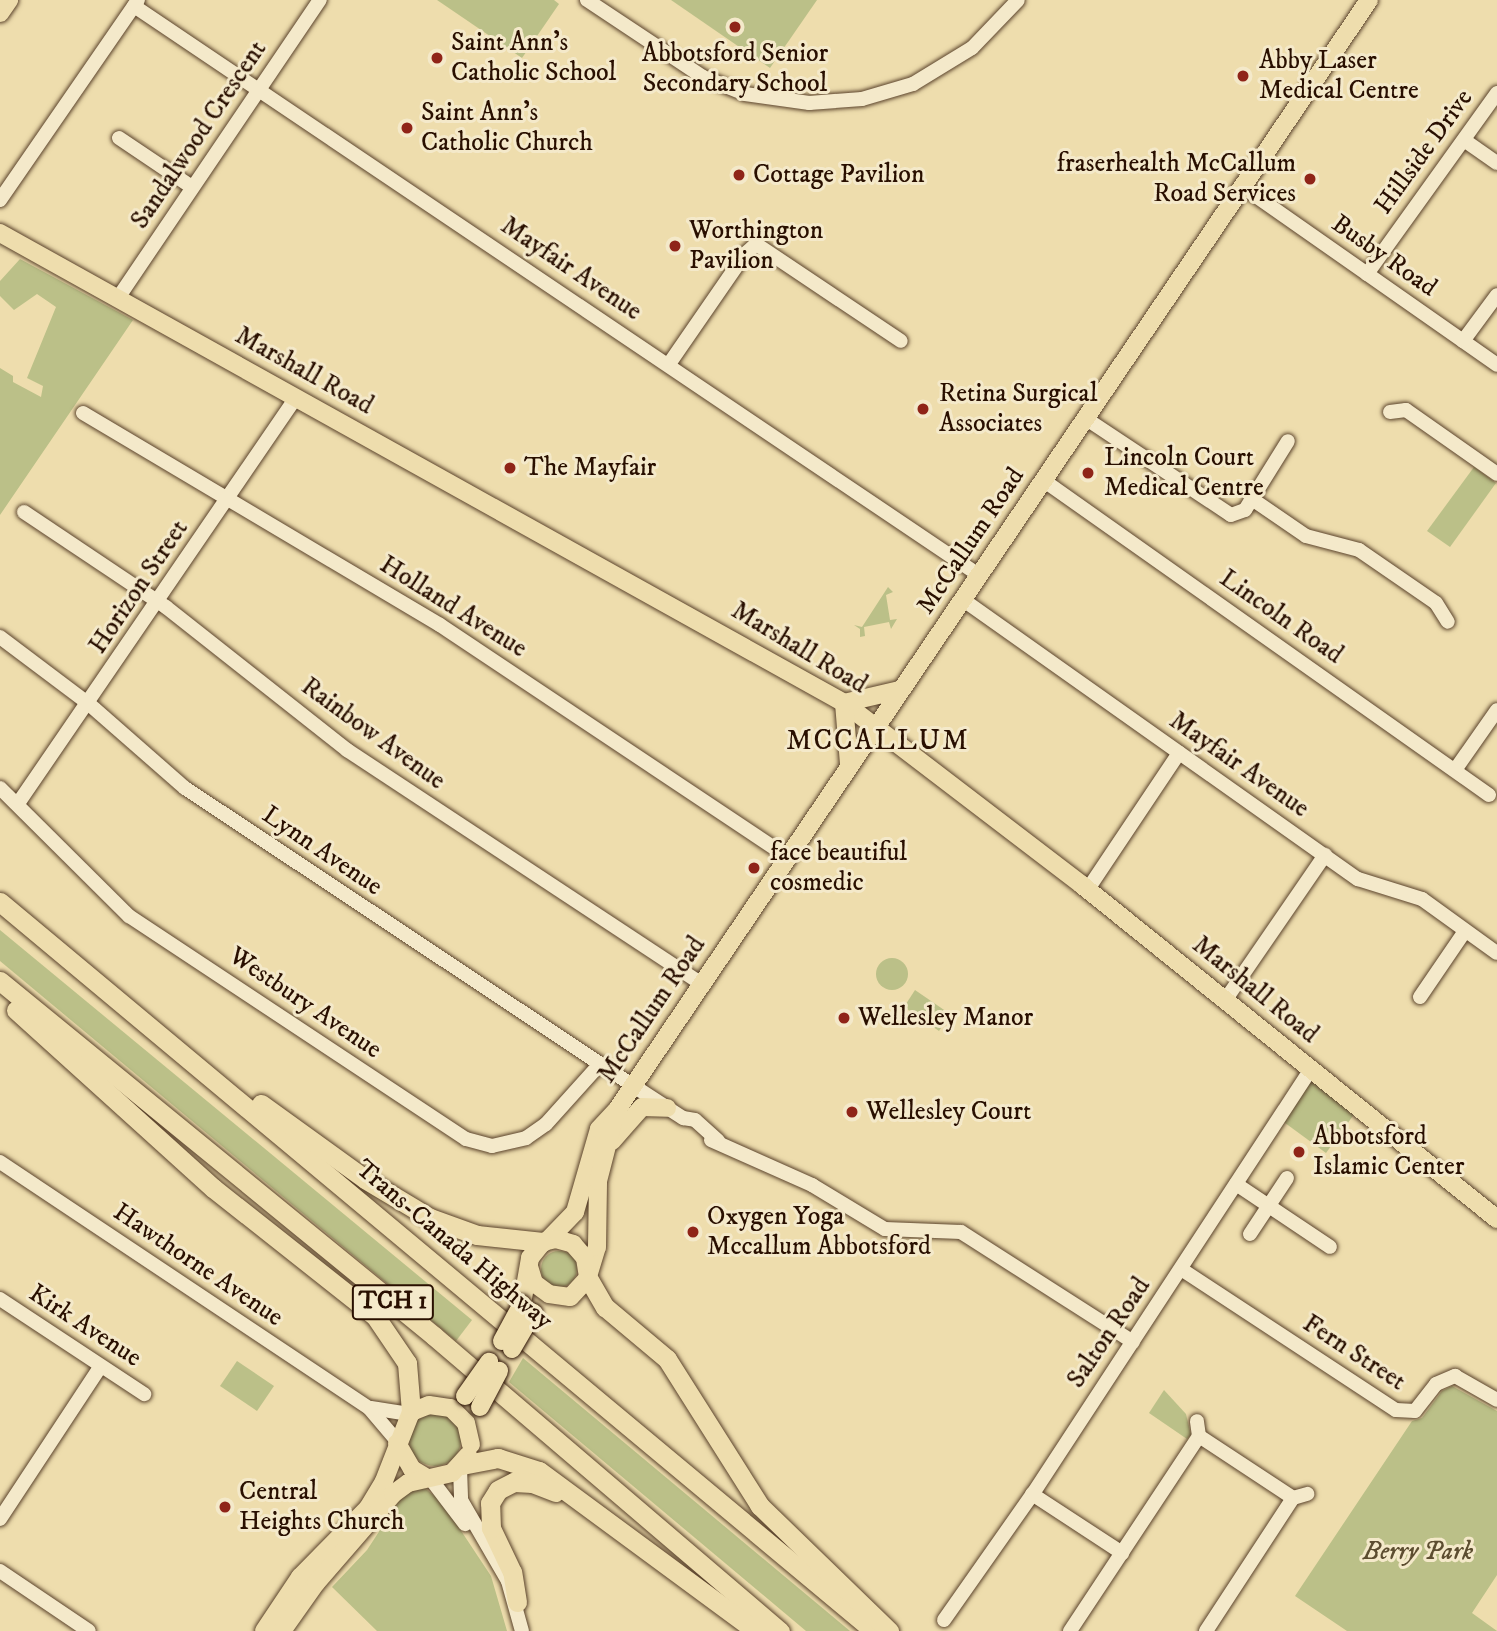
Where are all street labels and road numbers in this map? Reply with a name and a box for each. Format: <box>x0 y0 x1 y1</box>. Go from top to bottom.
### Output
street label: Sandalwood Crescent <box>124 35 274 235</box>
street label: Hillside Drive <box>1368 83 1480 221</box>
street label: Busby Road <box>1325 208 1443 304</box>
street label: Mayfair Avenue <box>495 210 647 328</box>
street label: Marshall Road <box>230 320 378 422</box>
street label: McCallum Road <box>911 462 1031 620</box>
street label: Horizon Street <box>83 514 195 660</box>
street label: Holland Avenue <box>374 549 532 665</box>
street label: Lincoln Road <box>1213 563 1349 671</box>
street label: Marshall Road <box>725 595 873 701</box>
street label: Rainbow Avenue <box>295 671 451 797</box>
street label: Mayfair Avenue <box>1163 705 1315 825</box>
street label: Lynn Avenue <box>256 799 388 903</box>
street label: Marshall Road <box>1186 930 1324 1050</box>
street label: McCallum Road <box>592 931 712 1089</box>
street label: Westbury Avenue <box>223 940 387 1066</box>
street label: Trans-Canada Highway <box>349 1153 559 1337</box>
street label: Hawthorne Avenue <box>107 1197 289 1333</box>
street label: Salton Road <box>1061 1272 1157 1394</box>
street label: Kirk Avenue <box>23 1278 147 1374</box>
road number: TCH 1 <box>351 1282 435 1322</box>
street label: Fern Street <box>1297 1308 1411 1398</box>

